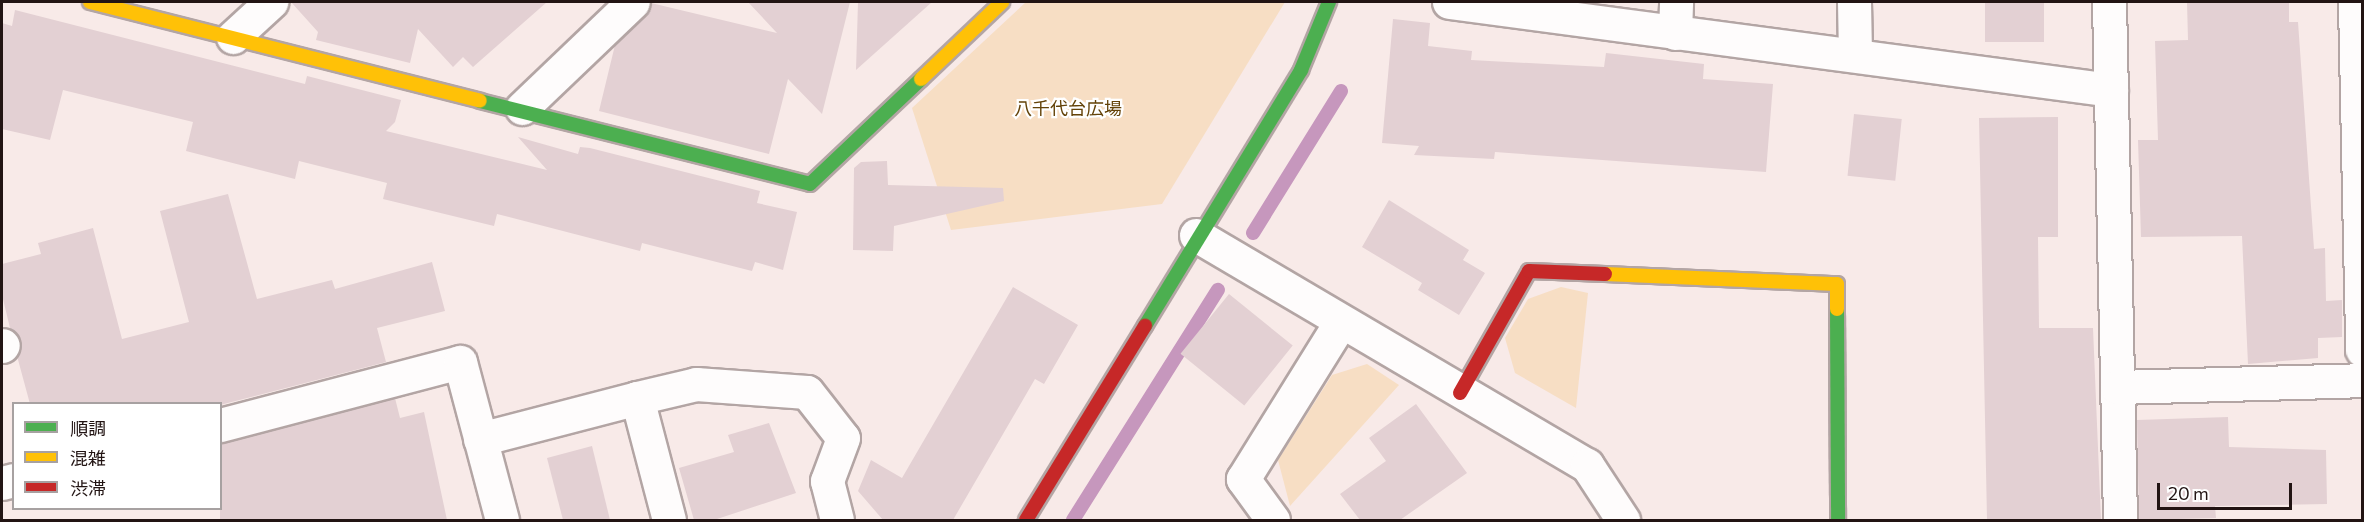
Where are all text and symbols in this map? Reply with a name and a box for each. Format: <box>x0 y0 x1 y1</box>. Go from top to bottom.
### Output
park label: 八千代台広場 <box>1014 97 1122 119</box>
legend <box>12 402 222 510</box>
text: 順調 <box>70 417 106 439</box>
text: 混雑 <box>70 447 106 469</box>
scale bar <box>2160 471 2295 509</box>
text: 渋滞 <box>70 477 106 499</box>
text: 20 m <box>2168 482 2209 504</box>

